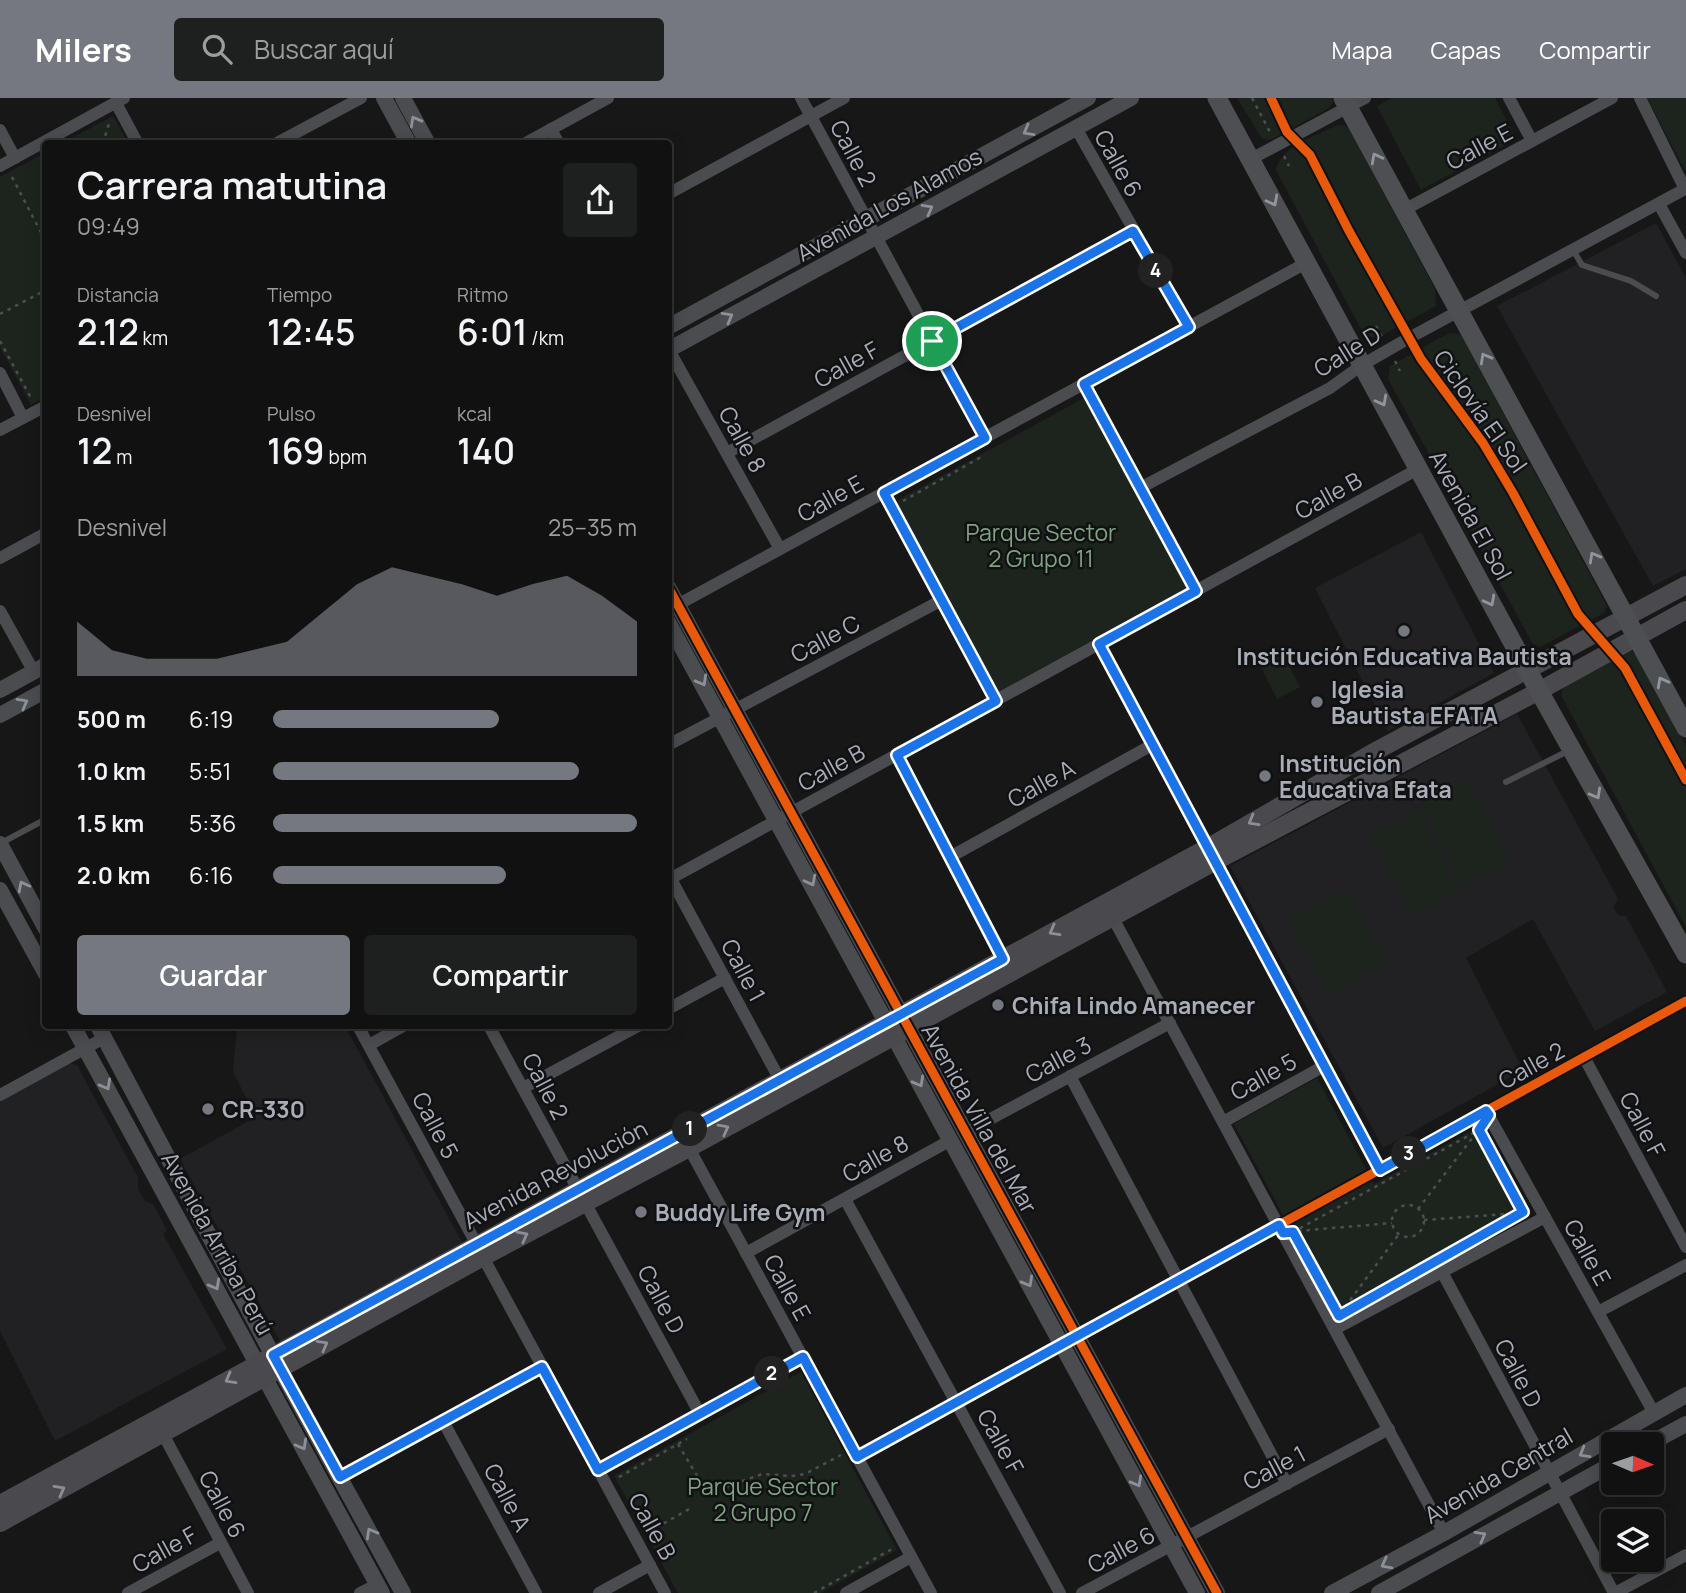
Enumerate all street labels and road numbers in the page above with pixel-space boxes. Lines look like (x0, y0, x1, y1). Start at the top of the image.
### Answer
street label: Calle 2 (823, 114, 885, 192)
street label: Calle E (1440, 115, 1518, 177)
street label: Calle 6 (1087, 124, 1151, 202)
street label: Avenida Los Alamos (790, 140, 988, 268)
street label: Calle D (1307, 318, 1387, 384)
street label: Calle F (808, 333, 885, 395)
street label: Ciclovía El Sol (1427, 343, 1535, 479)
street label: Calle 8 (712, 400, 774, 478)
street label: Avenida El Sol (1422, 444, 1520, 586)
street label: Calle B (1289, 464, 1367, 526)
street label: Calle E (791, 467, 869, 529)
street label: Calle C (785, 606, 865, 670)
street label: Calle B (792, 736, 870, 798)
street label: Calle A (1001, 751, 1081, 815)
street label: Calle 1 (714, 933, 774, 1007)
street label: Avenida Villa del Mar (915, 1017, 1045, 1219)
street label: Calle 3 (1019, 1028, 1097, 1090)
street label: Calle 2 (1492, 1034, 1570, 1096)
street label: Calle 5 (1224, 1045, 1302, 1107)
street label: Calle 2 (515, 1047, 577, 1125)
street label: Calle 5 (405, 1086, 467, 1164)
street label: Calle F (1613, 1086, 1674, 1163)
street label: Avenida Revolución (457, 1112, 653, 1236)
street label: Calle 8 (836, 1127, 914, 1189)
street label: Avenida Arriba Perú (154, 1146, 282, 1340)
street label: Calle E (1557, 1213, 1619, 1291)
street label: Calle E (757, 1248, 819, 1326)
street label: Calle D (631, 1259, 693, 1339)
street label: Calle D (1488, 1333, 1550, 1413)
street label: Calle F (970, 1403, 1032, 1480)
street label: Avenida Central (1418, 1420, 1578, 1530)
street label: Calle 1 (1237, 1437, 1311, 1497)
street label: Calle A (477, 1457, 539, 1537)
street label: Calle 6 (192, 1465, 254, 1543)
street label: Calle B (622, 1487, 684, 1565)
street label: Calle F (126, 1518, 203, 1580)
street label: Calle 6 (1082, 1518, 1160, 1580)

